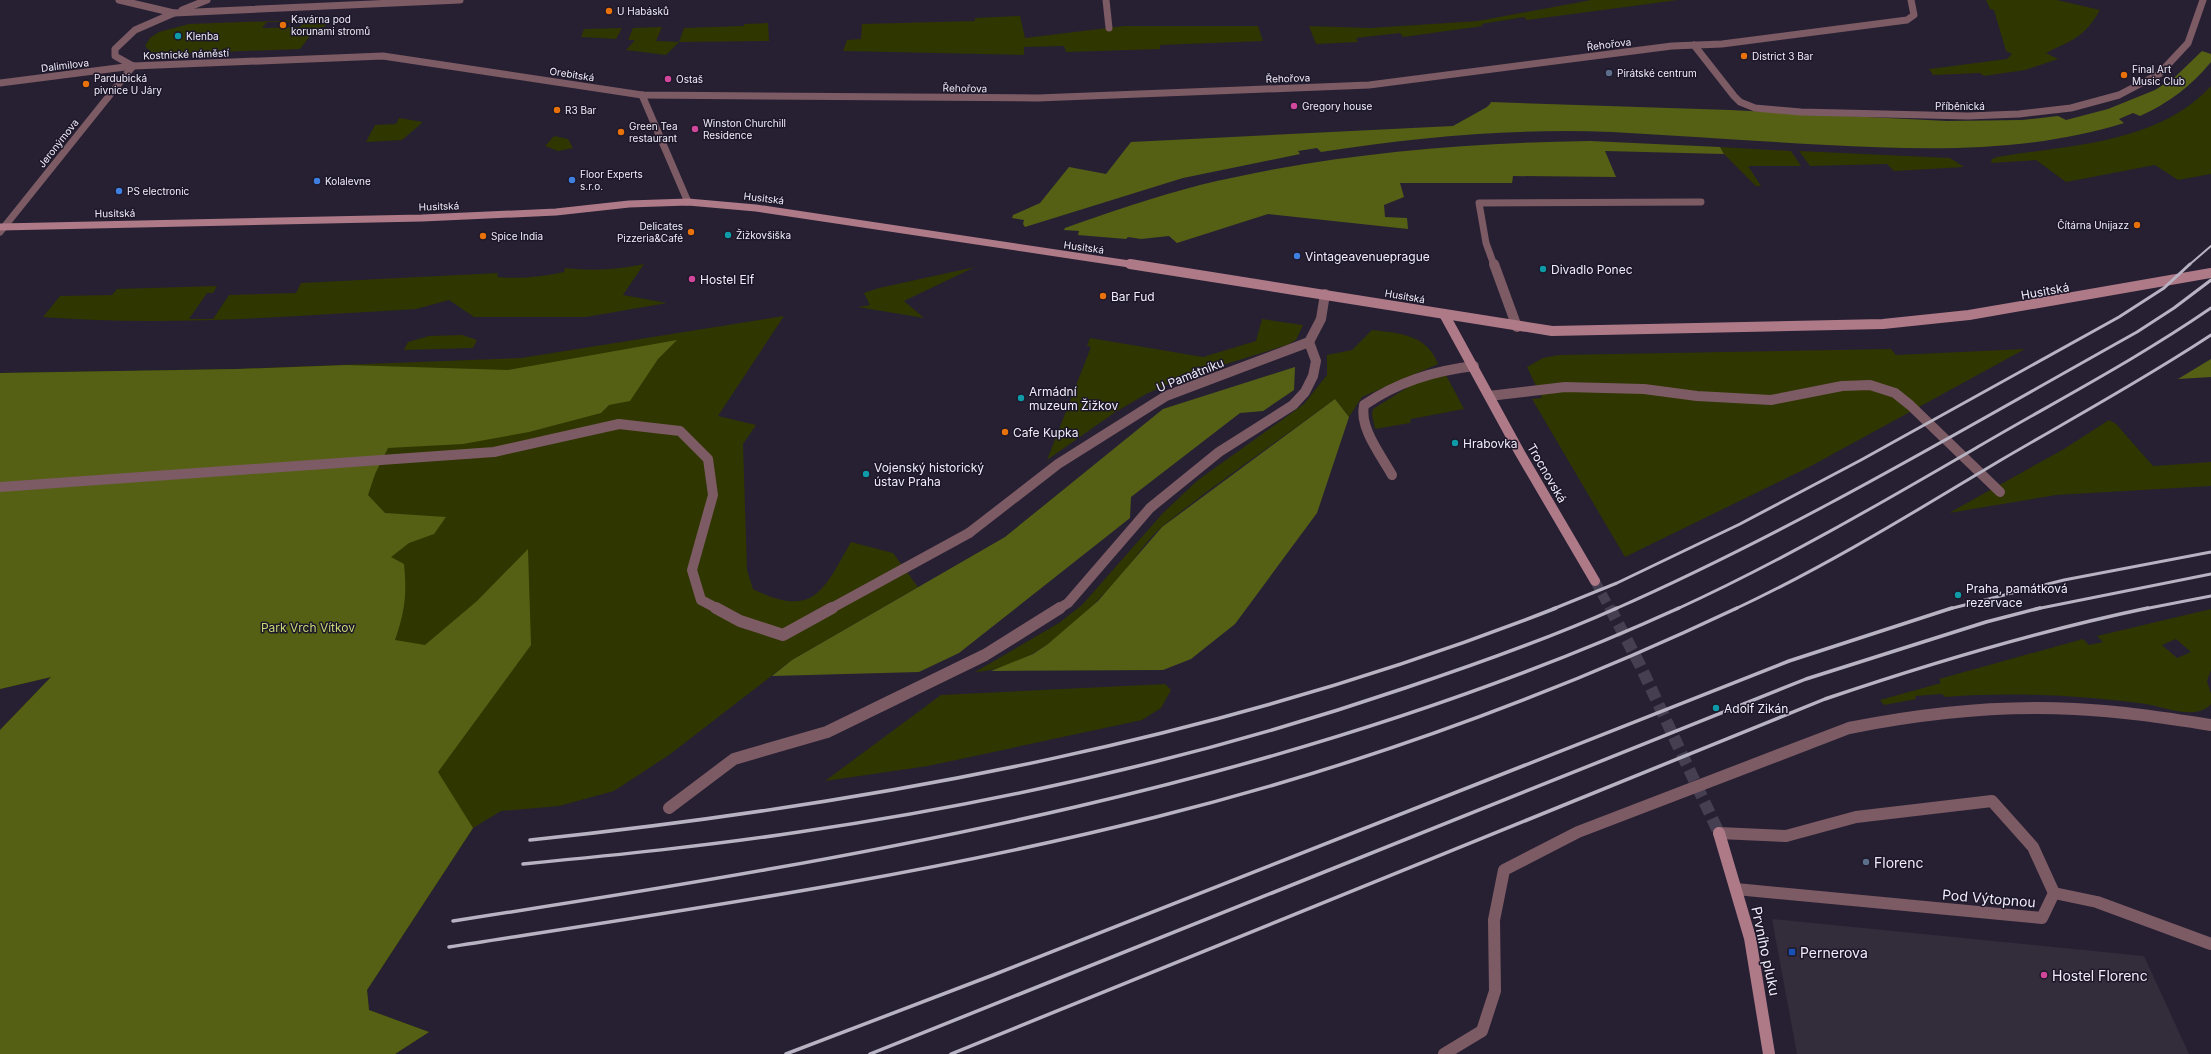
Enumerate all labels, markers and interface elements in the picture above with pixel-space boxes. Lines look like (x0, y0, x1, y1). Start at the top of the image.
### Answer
place label: U Habásků (617, 5, 669, 17)
marker: U Habásků (604, 6, 614, 16)
place label: Kavárna pod korunami stromů (291, 13, 370, 37)
marker: Kavárna pod korunami stromů (278, 20, 288, 30)
place label: Klenba (186, 30, 219, 42)
marker: Klenba (173, 31, 183, 41)
street label: Řehořova (1586, 34, 1632, 53)
street label: Kostnické náměstí (143, 46, 230, 61)
place label: District 3 Bar (1752, 50, 1813, 62)
marker: District 3 Bar (1739, 51, 1749, 61)
street label: Dalimilova (40, 56, 90, 74)
place label: Final Art Music Club (2132, 63, 2185, 87)
street label: Orebitská (549, 65, 595, 83)
place label: Pirátské centrum (1617, 67, 1697, 79)
marker: Pirátské centrum (1604, 68, 1614, 78)
street label: Řehořova (1265, 70, 1311, 85)
marker: Final Art Music Club (2119, 70, 2129, 80)
place label: Pardubická pivnice U Járy (94, 72, 162, 96)
place label: Ostaš (676, 73, 703, 85)
marker: Ostaš (663, 74, 673, 84)
marker: Pardubická pivnice U Járy (81, 79, 91, 89)
street label: Řehořova (943, 81, 987, 94)
place label: Gregory house (1302, 100, 1372, 112)
street label: Příběnická (1935, 100, 1985, 112)
marker: Gregory house (1289, 101, 1299, 111)
place label: R3 Bar (565, 104, 597, 116)
marker: R3 Bar (552, 105, 562, 115)
street label: Jeronýmova (35, 116, 81, 170)
place label: Winston Churchill Residence (703, 117, 786, 141)
place label: Green Tea restaurant (629, 120, 678, 144)
marker: Winston Churchill Residence (690, 124, 700, 134)
marker: Green Tea restaurant (616, 127, 626, 137)
place label: Floor Experts s.r.o. (580, 168, 643, 192)
place label: Kolalevne (325, 175, 371, 187)
marker: Floor Experts s.r.o. (567, 175, 577, 185)
marker: Kolalevne (312, 176, 322, 186)
place label: PS electronic (127, 185, 190, 197)
marker: PS electronic (114, 186, 124, 196)
street label: Husitská (743, 190, 785, 206)
street label: Husitská (418, 199, 460, 213)
street label: Husitská (95, 207, 135, 219)
place label: Čítárna Unijazz (2057, 219, 2129, 231)
place label: Delicates Pizzeria&Café (617, 220, 683, 244)
marker: Čítárna Unijazz (2132, 220, 2142, 230)
marker: Delicates Pizzeria&Café (686, 227, 696, 237)
place label: Žižkovšiška (736, 228, 791, 241)
place label: Spice India (491, 230, 543, 242)
marker: Žižkovšiška (723, 230, 733, 240)
marker: Spice India (478, 231, 488, 241)
street label: Husitská (1063, 238, 1105, 256)
place label: Vintageavenueprague (1305, 249, 1430, 264)
marker: Vintageavenueprague (1292, 251, 1302, 261)
place label: Divadlo Ponec (1551, 262, 1633, 277)
marker: Divadlo Ponec (1538, 264, 1548, 274)
place label: Hostel Elf (700, 272, 755, 287)
marker: Hostel Elf (687, 274, 697, 284)
street label: Husitská (2020, 279, 2070, 303)
street label: Husitská (1384, 287, 1426, 305)
place label: Bar Fud (1111, 289, 1155, 304)
marker: Bar Fud (1098, 291, 1108, 301)
street label: U Památníku (1154, 355, 1226, 395)
place label: Armádní muzeum Žižkov (1029, 384, 1118, 413)
marker: Armádní muzeum Žižkov (1016, 393, 1026, 403)
place label: Cafe Kupka (1013, 425, 1078, 440)
marker: Cafe Kupka (1000, 427, 1010, 437)
place label: Hrabovka (1463, 436, 1518, 451)
marker: Hrabovka (1450, 438, 1460, 448)
street label: Trocnovská (1524, 441, 1570, 505)
place label: Vojenský historický ústav Praha (874, 460, 984, 489)
marker: Vojenský historický ústav Praha (861, 469, 871, 479)
place label: Praha, památková rezervace (1966, 581, 2068, 610)
marker: Praha, památková rezervace (1953, 590, 1963, 600)
park label: Park Vrch Vítkov (261, 620, 355, 635)
place label: Adolf Zikán (1724, 701, 1788, 716)
marker: Adolf Zikán (1711, 703, 1721, 713)
place label: Florenc (1874, 854, 1924, 871)
marker: Florenc (1861, 857, 1871, 867)
street label: Pod Výtopnou (1942, 885, 2036, 911)
street label: Prvního pluku (1748, 905, 1784, 997)
place label: Pernerova (1800, 944, 1868, 961)
marker: Pernerova (1787, 947, 1797, 957)
place label: Hostel Florenc (2052, 967, 2148, 984)
marker: Hostel Florenc (2039, 970, 2049, 980)

